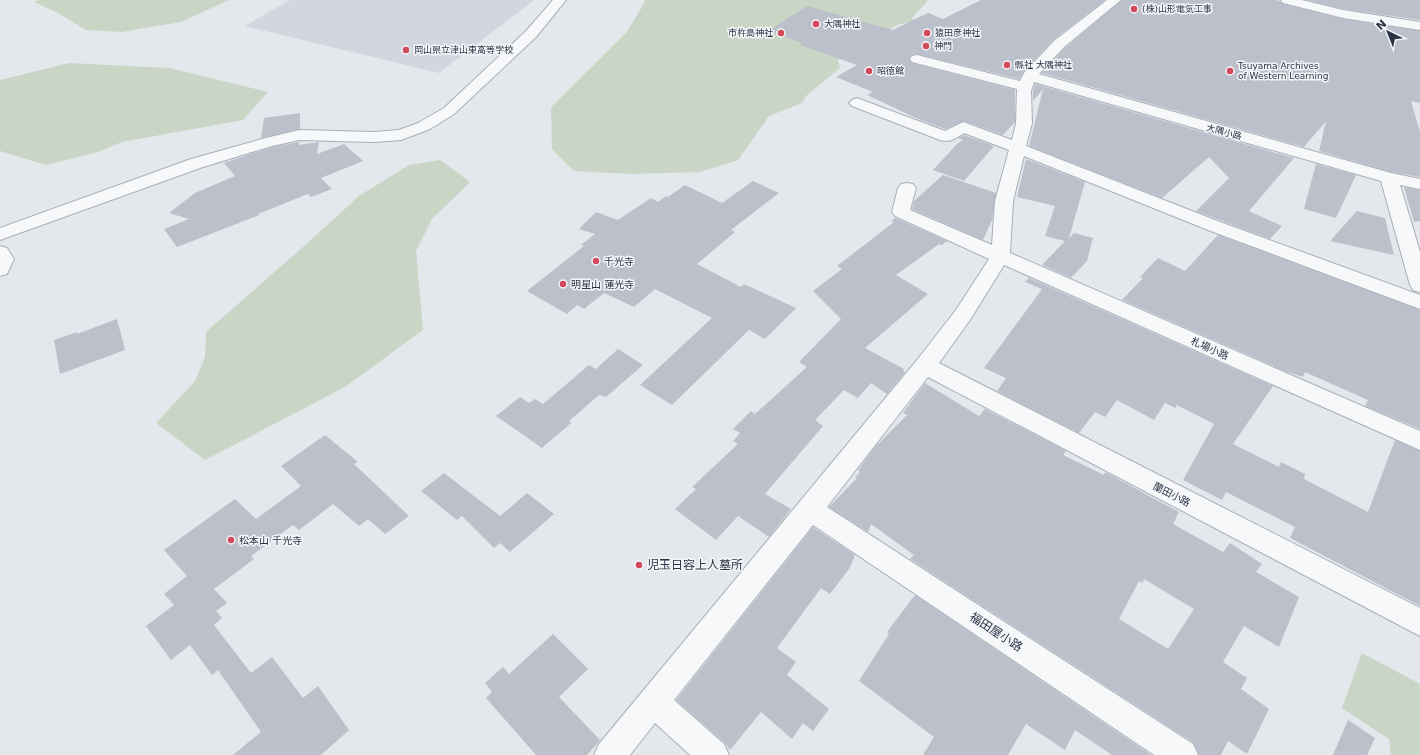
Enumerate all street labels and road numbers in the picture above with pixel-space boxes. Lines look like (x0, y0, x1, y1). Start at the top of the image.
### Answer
street label: 大隅小路 (1205, 123, 1243, 141)
street label: 札場小路 (1189, 335, 1230, 362)
street label: 蘭田小路 (1151, 480, 1192, 508)
street label: 福田屋小路 (967, 610, 1025, 654)

